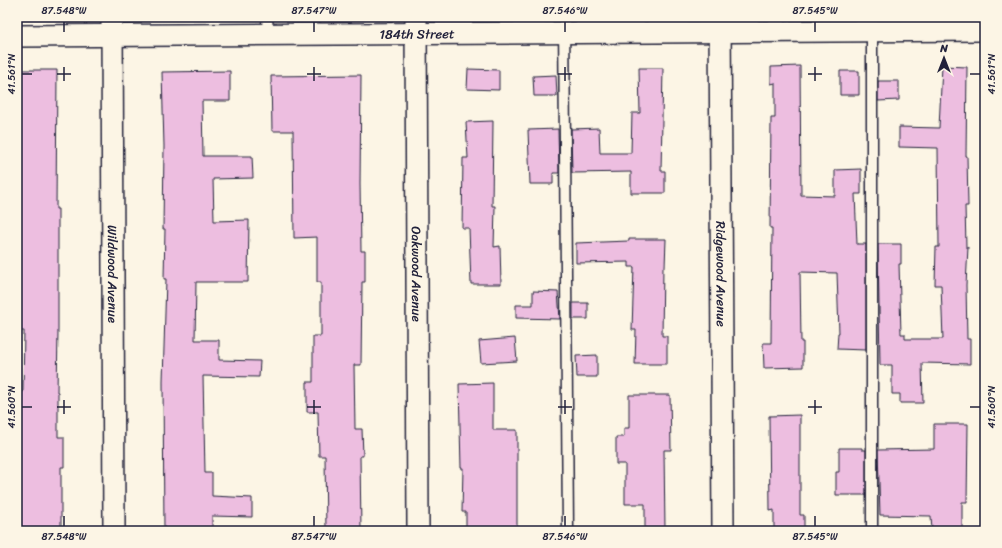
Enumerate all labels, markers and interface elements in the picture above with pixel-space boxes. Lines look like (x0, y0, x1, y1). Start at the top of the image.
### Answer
text: 87.548°W (41, 2, 87, 20)
text: 87.547°W (292, 2, 337, 20)
text: 87.546°W (543, 2, 588, 20)
text: 87.545°W (792, 2, 838, 20)
street label: 184th Street (379, 22, 455, 46)
north arrow (924, 38, 964, 78)
text: N (939, 39, 948, 58)
text: 41.561°N (3, 54, 21, 94)
text: 41.561°N (983, 54, 1001, 94)
street label: Ridgewood Avenue (709, 221, 733, 327)
street label: Wildwood Avenue (101, 225, 124, 323)
street label: Oakwood Avenue (405, 226, 428, 322)
text: 41.560°N (3, 385, 21, 428)
text: 41.560°N (983, 385, 1001, 428)
text: 87.548°W (41, 528, 87, 546)
text: 87.547°W (292, 528, 337, 546)
text: 87.546°W (543, 528, 588, 546)
text: 87.545°W (792, 528, 838, 546)

